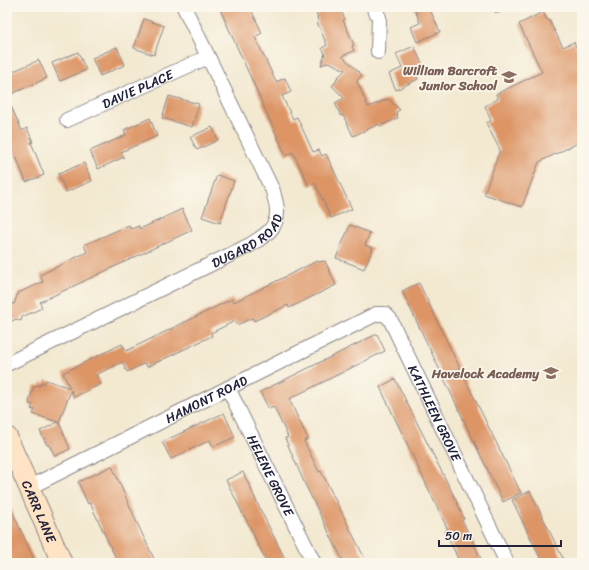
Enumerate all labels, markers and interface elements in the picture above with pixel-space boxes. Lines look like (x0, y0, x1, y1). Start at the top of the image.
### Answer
place label: William Barcroft Junior School (403, 59, 498, 97)
street label: DAVIE PLACE (98, 63, 178, 115)
school or university icon: William Barcroft Junior School (500, 68, 518, 86)
street label: DUGARD ROAD (208, 212, 289, 274)
street label: KATHLEEN GROVE (401, 361, 468, 466)
place label: Havelock Academy (431, 362, 540, 385)
school or university icon: Havelock Academy (542, 364, 560, 382)
street label: HAMONT ROAD (161, 369, 252, 430)
street label: HELENE GROVE (240, 430, 301, 521)
street label: CARR LANE (15, 476, 63, 547)
scale bar (439, 522, 561, 548)
text: 50 m (445, 525, 472, 547)

